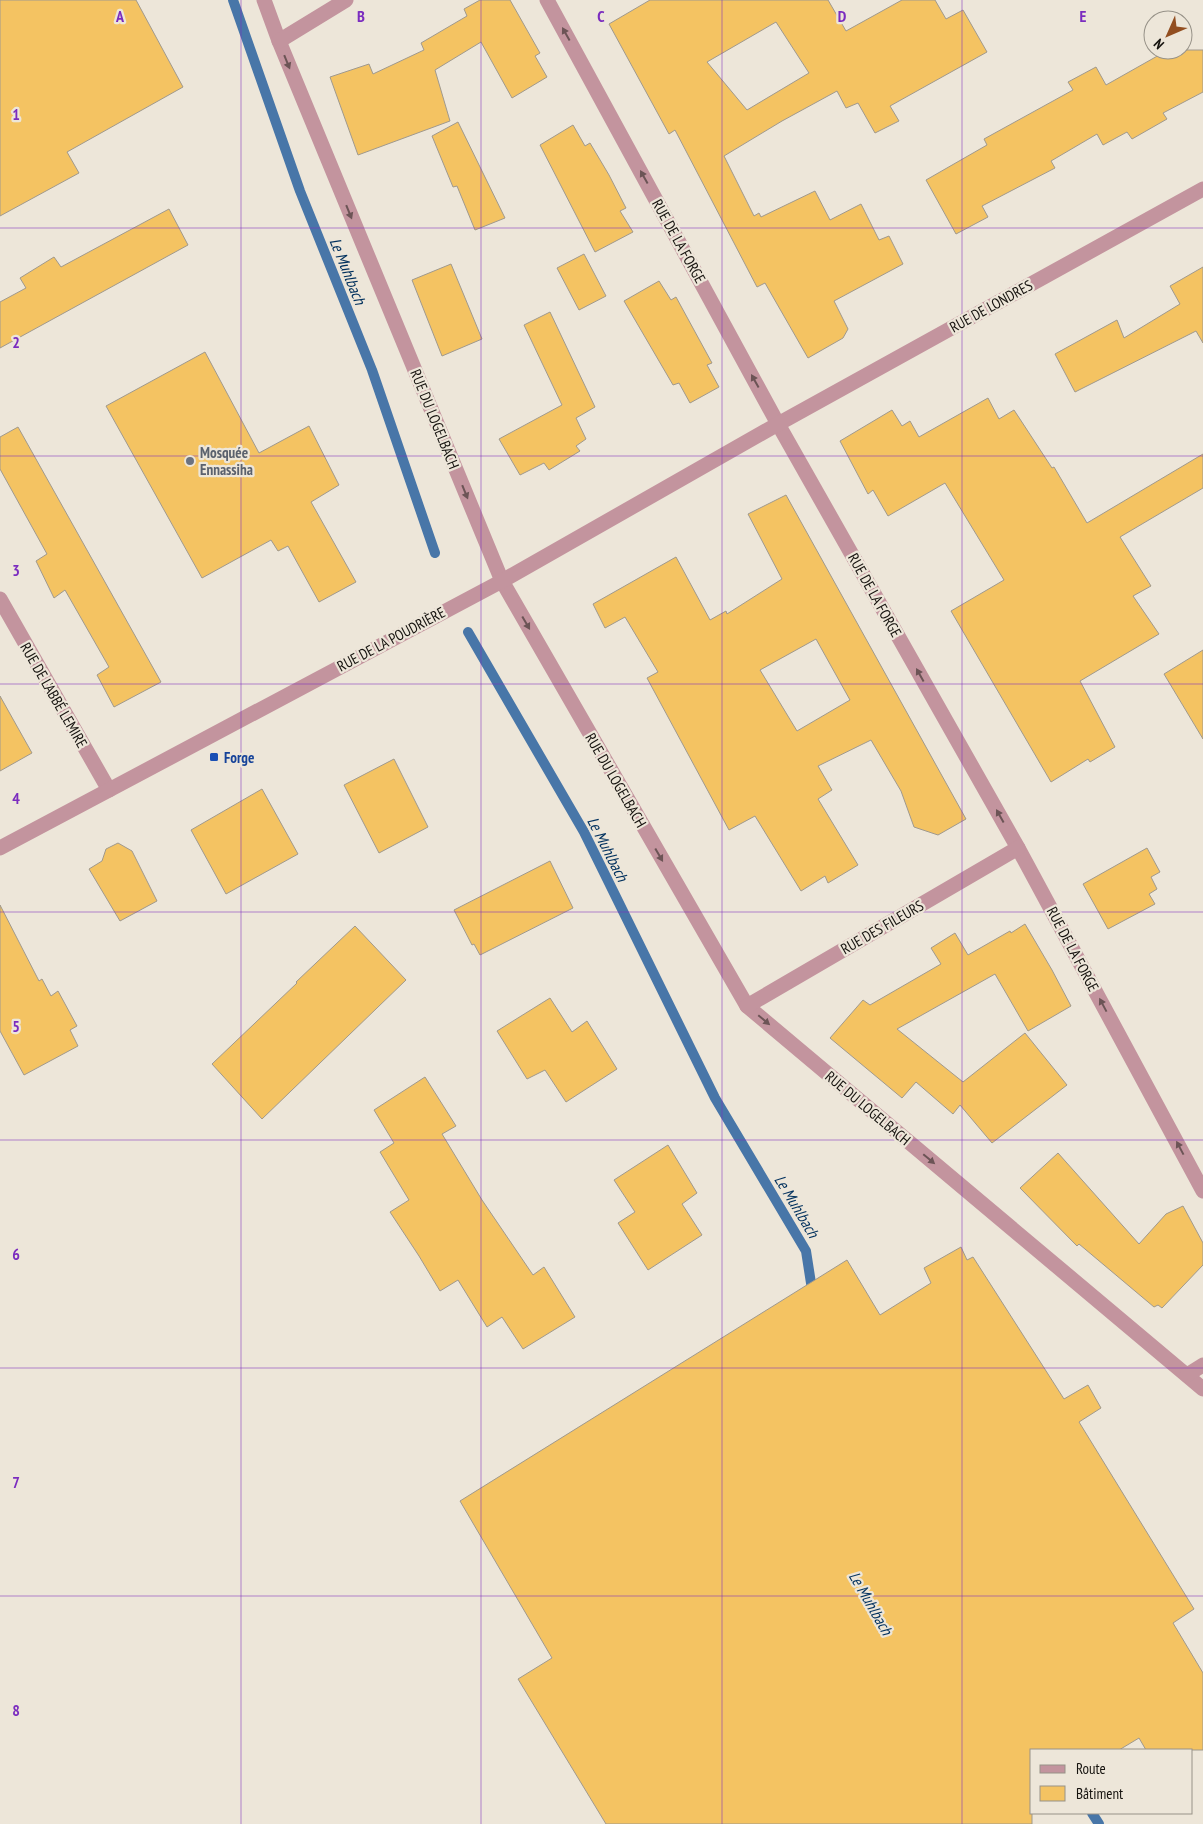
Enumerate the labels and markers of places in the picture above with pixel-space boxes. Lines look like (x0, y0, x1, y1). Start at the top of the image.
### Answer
place label: Mosquée Ennassiha (200, 443, 253, 479)
marker: Mosquée Ennassiha (184, 455, 196, 467)
place label: Forge (224, 748, 254, 767)
marker: Forge (208, 751, 220, 763)

